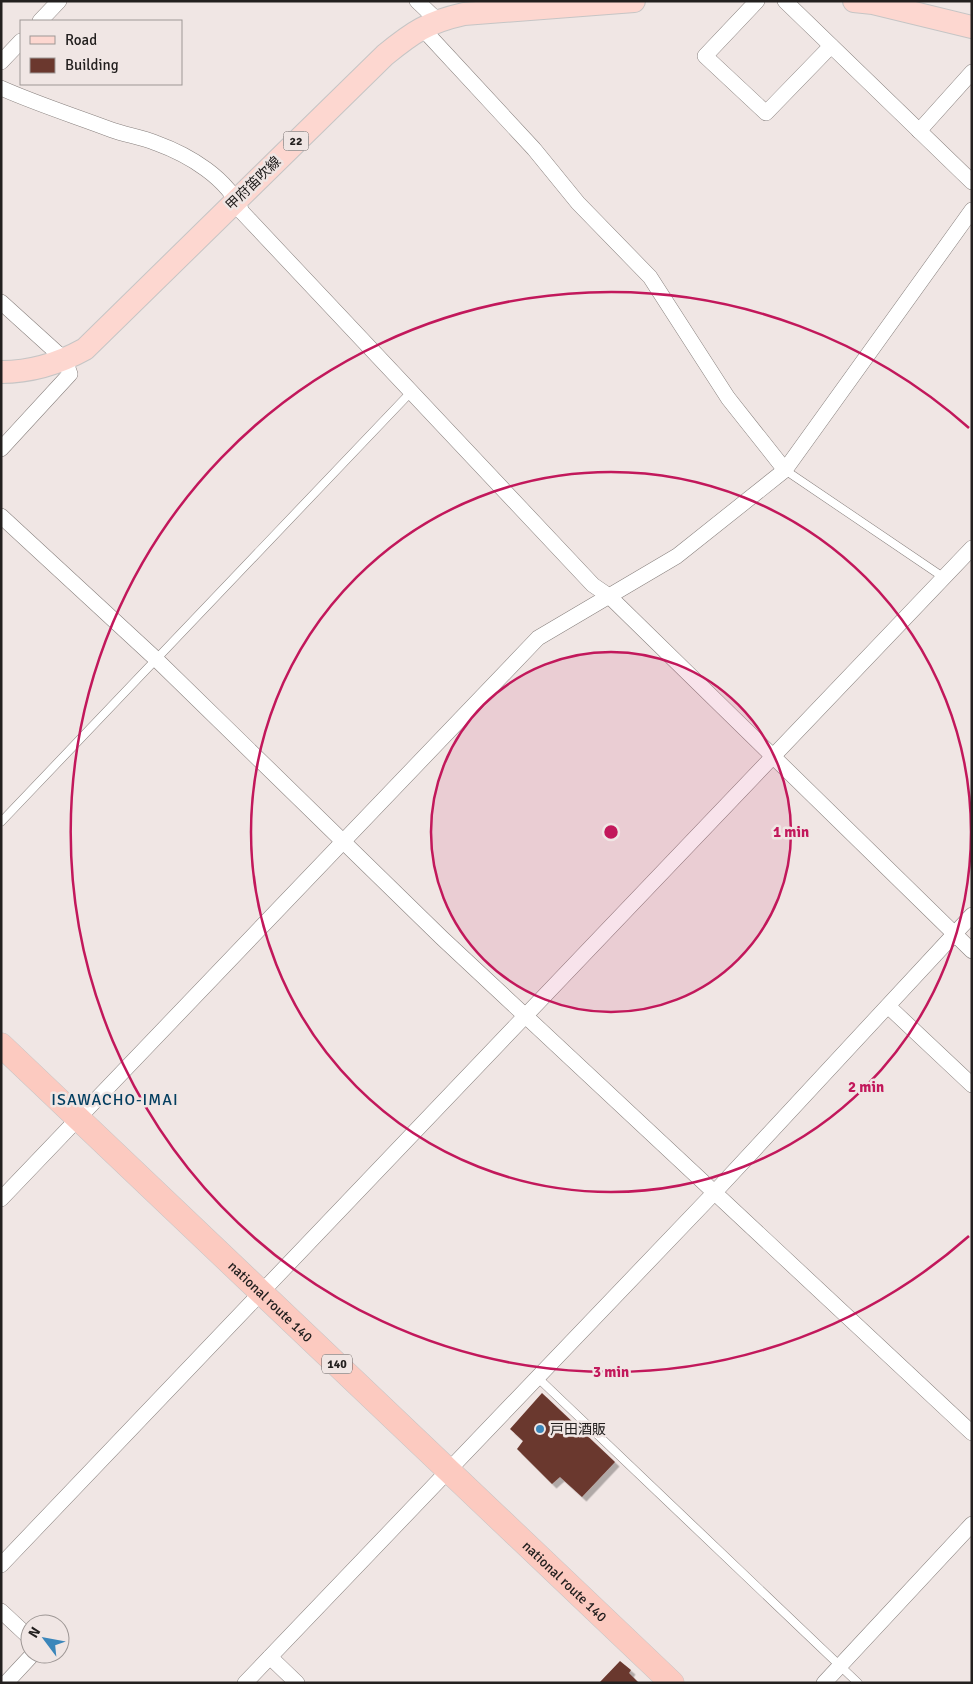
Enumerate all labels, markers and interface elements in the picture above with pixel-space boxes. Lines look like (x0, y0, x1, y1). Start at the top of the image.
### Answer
legend (20, 20, 182, 85)
text: Road (65, 31, 97, 49)
text: Building (65, 56, 119, 74)
road number: 22 (284, 132, 308, 150)
street label: 甲府笛吹線 (222, 153, 284, 214)
centre of rings (602, 823, 620, 841)
text: 1 min (773, 823, 809, 841)
text: 2 min (848, 1078, 884, 1096)
district label: ISAWACHO-IMAI (51, 1090, 179, 1110)
street label: national route 140 (225, 1258, 316, 1346)
road number: 140 (322, 1355, 352, 1374)
text: 3 min (593, 1363, 629, 1381)
place label: 戸田酒販 (550, 1421, 606, 1438)
marker: 戸田酒販 (534, 1423, 546, 1435)
street label: national route 140 (519, 1537, 610, 1626)
north arrow (20, 1614, 70, 1664)
text: N (25, 1624, 44, 1641)

